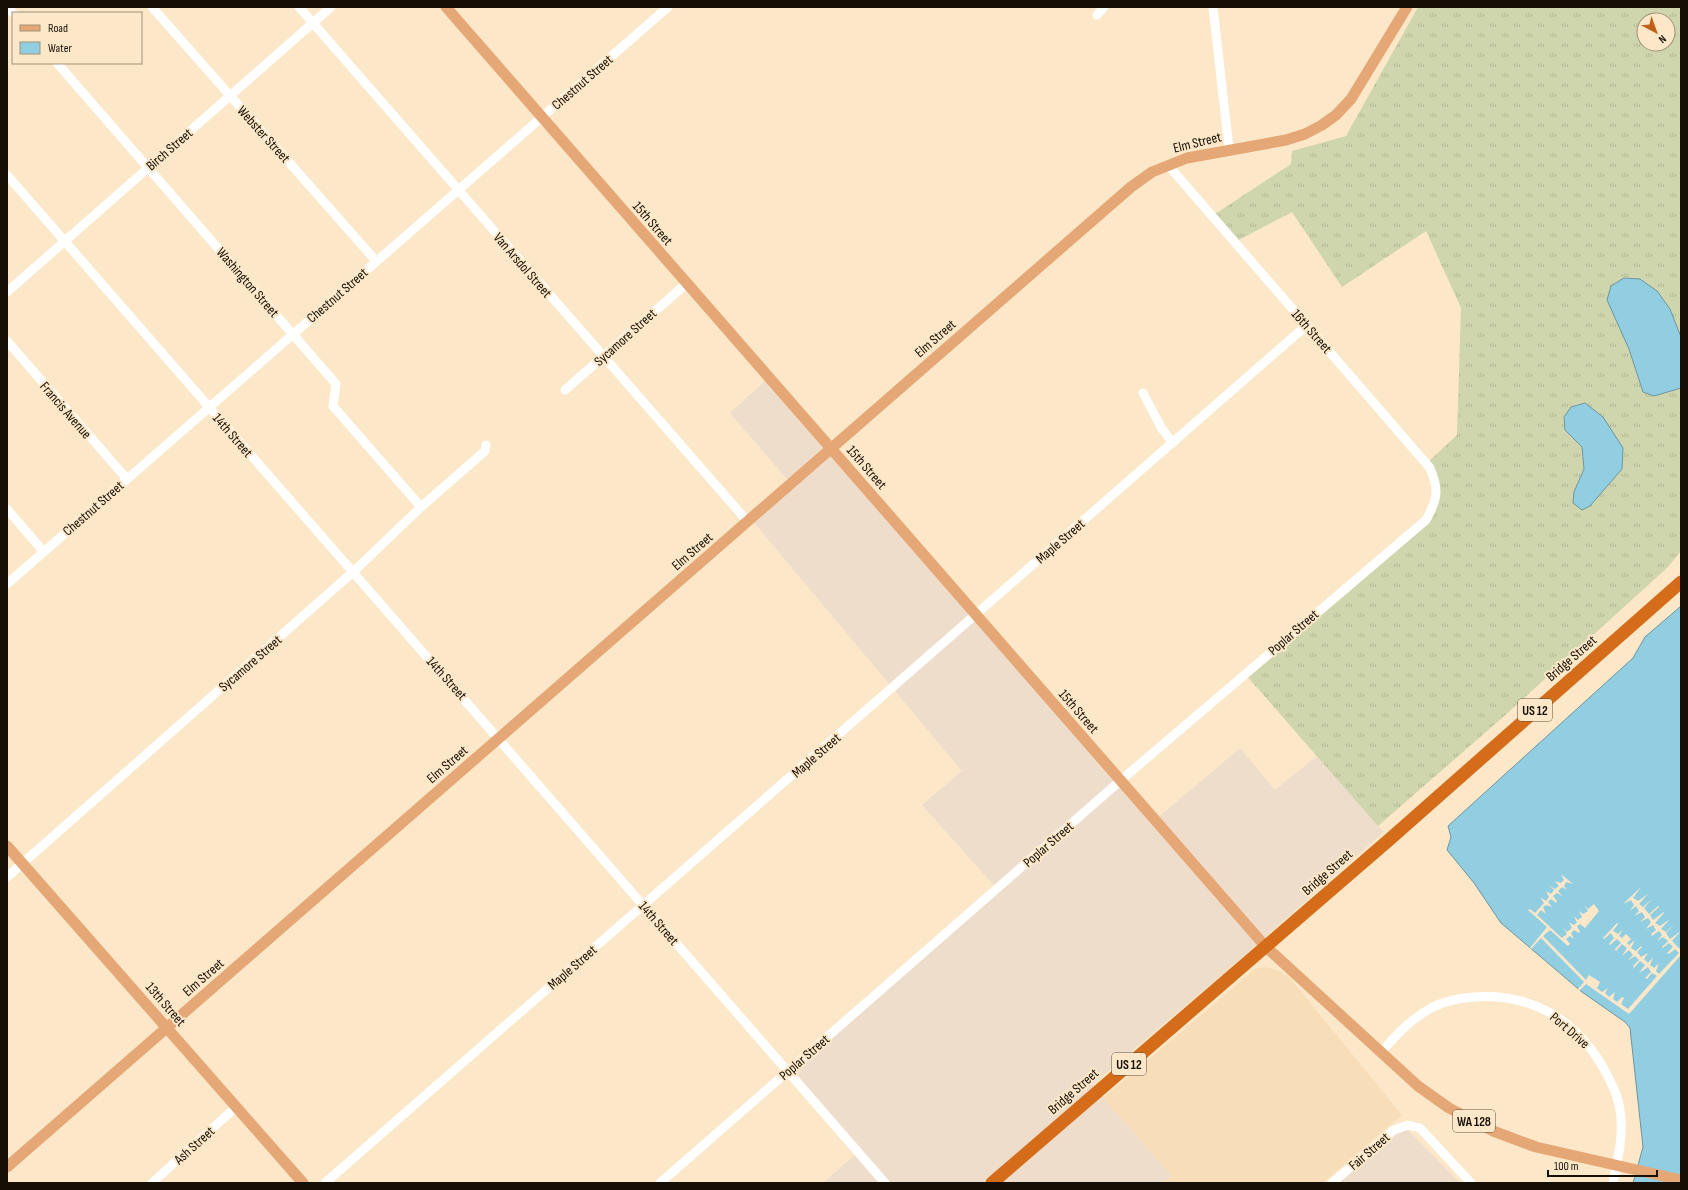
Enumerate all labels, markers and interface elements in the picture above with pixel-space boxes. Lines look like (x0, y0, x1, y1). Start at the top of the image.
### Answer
legend (12, 12, 142, 64)
north arrow (1636, 12, 1676, 52)
text: Road (48, 21, 68, 36)
text: N (1656, 32, 1669, 46)
text: Water (48, 41, 72, 56)
street label: Chestnut Street (548, 51, 616, 114)
street label: Webster Street (234, 102, 294, 166)
street label: Birch Street (143, 125, 196, 174)
street label: Elm Street (1171, 128, 1223, 157)
street label: 15th Street (629, 198, 676, 249)
street label: Van Arsdol Street (490, 229, 555, 301)
street label: Washington Street (213, 244, 283, 321)
street label: Chestnut Street (303, 264, 371, 327)
street label: Sycamore Street (591, 305, 660, 370)
street label: 16th Street (1288, 306, 1335, 357)
street label: Elm Street (911, 316, 959, 361)
street label: Francis Avenue (36, 378, 95, 442)
street label: 14th Street (209, 410, 256, 461)
street label: 15th Street (843, 442, 890, 493)
street label: Chestnut Street (59, 477, 127, 540)
street label: Maple Street (1032, 515, 1088, 567)
street label: Elm Street (668, 529, 716, 574)
street label: Poplar Street (1265, 606, 1322, 659)
street label: Sycamore Street (215, 631, 285, 695)
street label: Bridge Street (1542, 632, 1600, 685)
street label: 14th Street (423, 653, 471, 704)
street label: 15th Street (1055, 686, 1102, 737)
road number: US 12 (1518, 699, 1552, 721)
street label: Maple Street (788, 729, 844, 781)
street label: Elm Street (423, 742, 471, 787)
street label: Poplar Street (1020, 818, 1077, 871)
street label: Bridge Street (1298, 846, 1356, 899)
street label: 14th Street (635, 898, 682, 949)
street label: Maple Street (544, 941, 600, 993)
street label: Elm Street (179, 955, 227, 1000)
street label: 13th Street (142, 979, 189, 1030)
street label: Port Drive (1546, 1009, 1593, 1052)
street label: Poplar Street (776, 1031, 833, 1084)
road number: US 12 (1112, 1053, 1146, 1075)
street label: Bridge Street (1044, 1065, 1102, 1118)
road number: WA 128 (1453, 1110, 1495, 1132)
street label: Ash Street (170, 1123, 218, 1169)
street label: Fair Street (1345, 1129, 1393, 1174)
scale bar (1548, 1152, 1657, 1178)
text: 100 m (1554, 1159, 1579, 1174)

